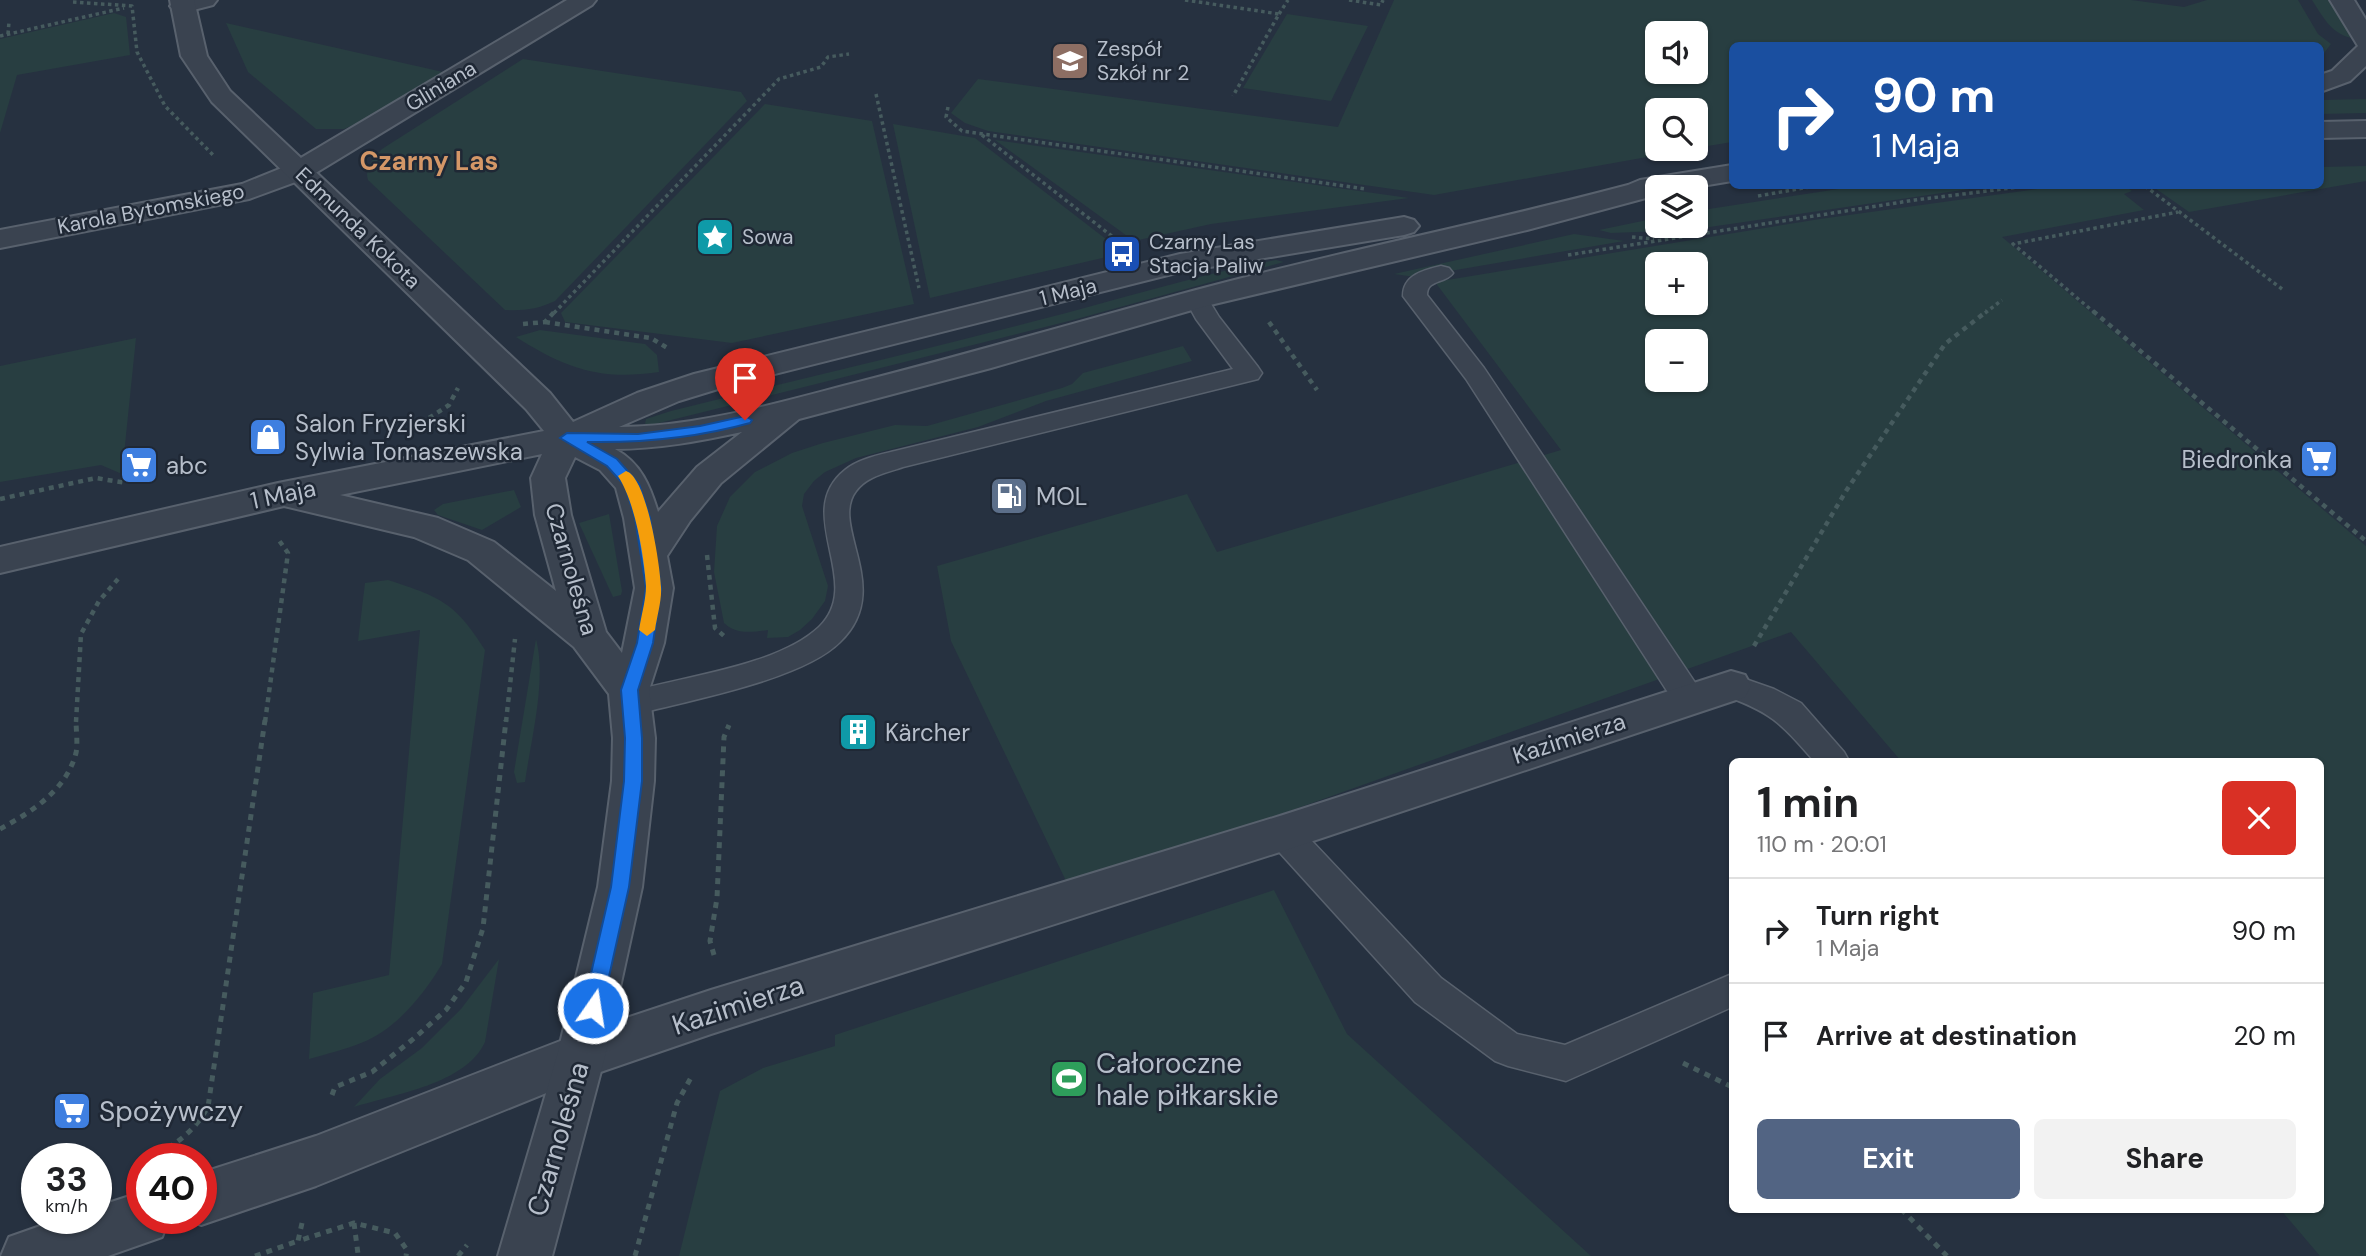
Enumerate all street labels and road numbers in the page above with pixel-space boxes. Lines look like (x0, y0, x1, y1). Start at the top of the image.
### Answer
street label: Gliniana (401, 54, 481, 118)
street label: Edmunda Kokota (289, 161, 427, 295)
street label: Karola Bytomskiego (55, 177, 247, 241)
street label: 1 Maja (1037, 271, 1099, 313)
street label: 1 Maja (247, 472, 319, 516)
street label: Czarnoleśna (538, 499, 606, 639)
street label: Kazimierza (1509, 705, 1629, 771)
street label: Kazimierza (667, 966, 809, 1044)
street label: Czarnoleśna (518, 1058, 598, 1220)

